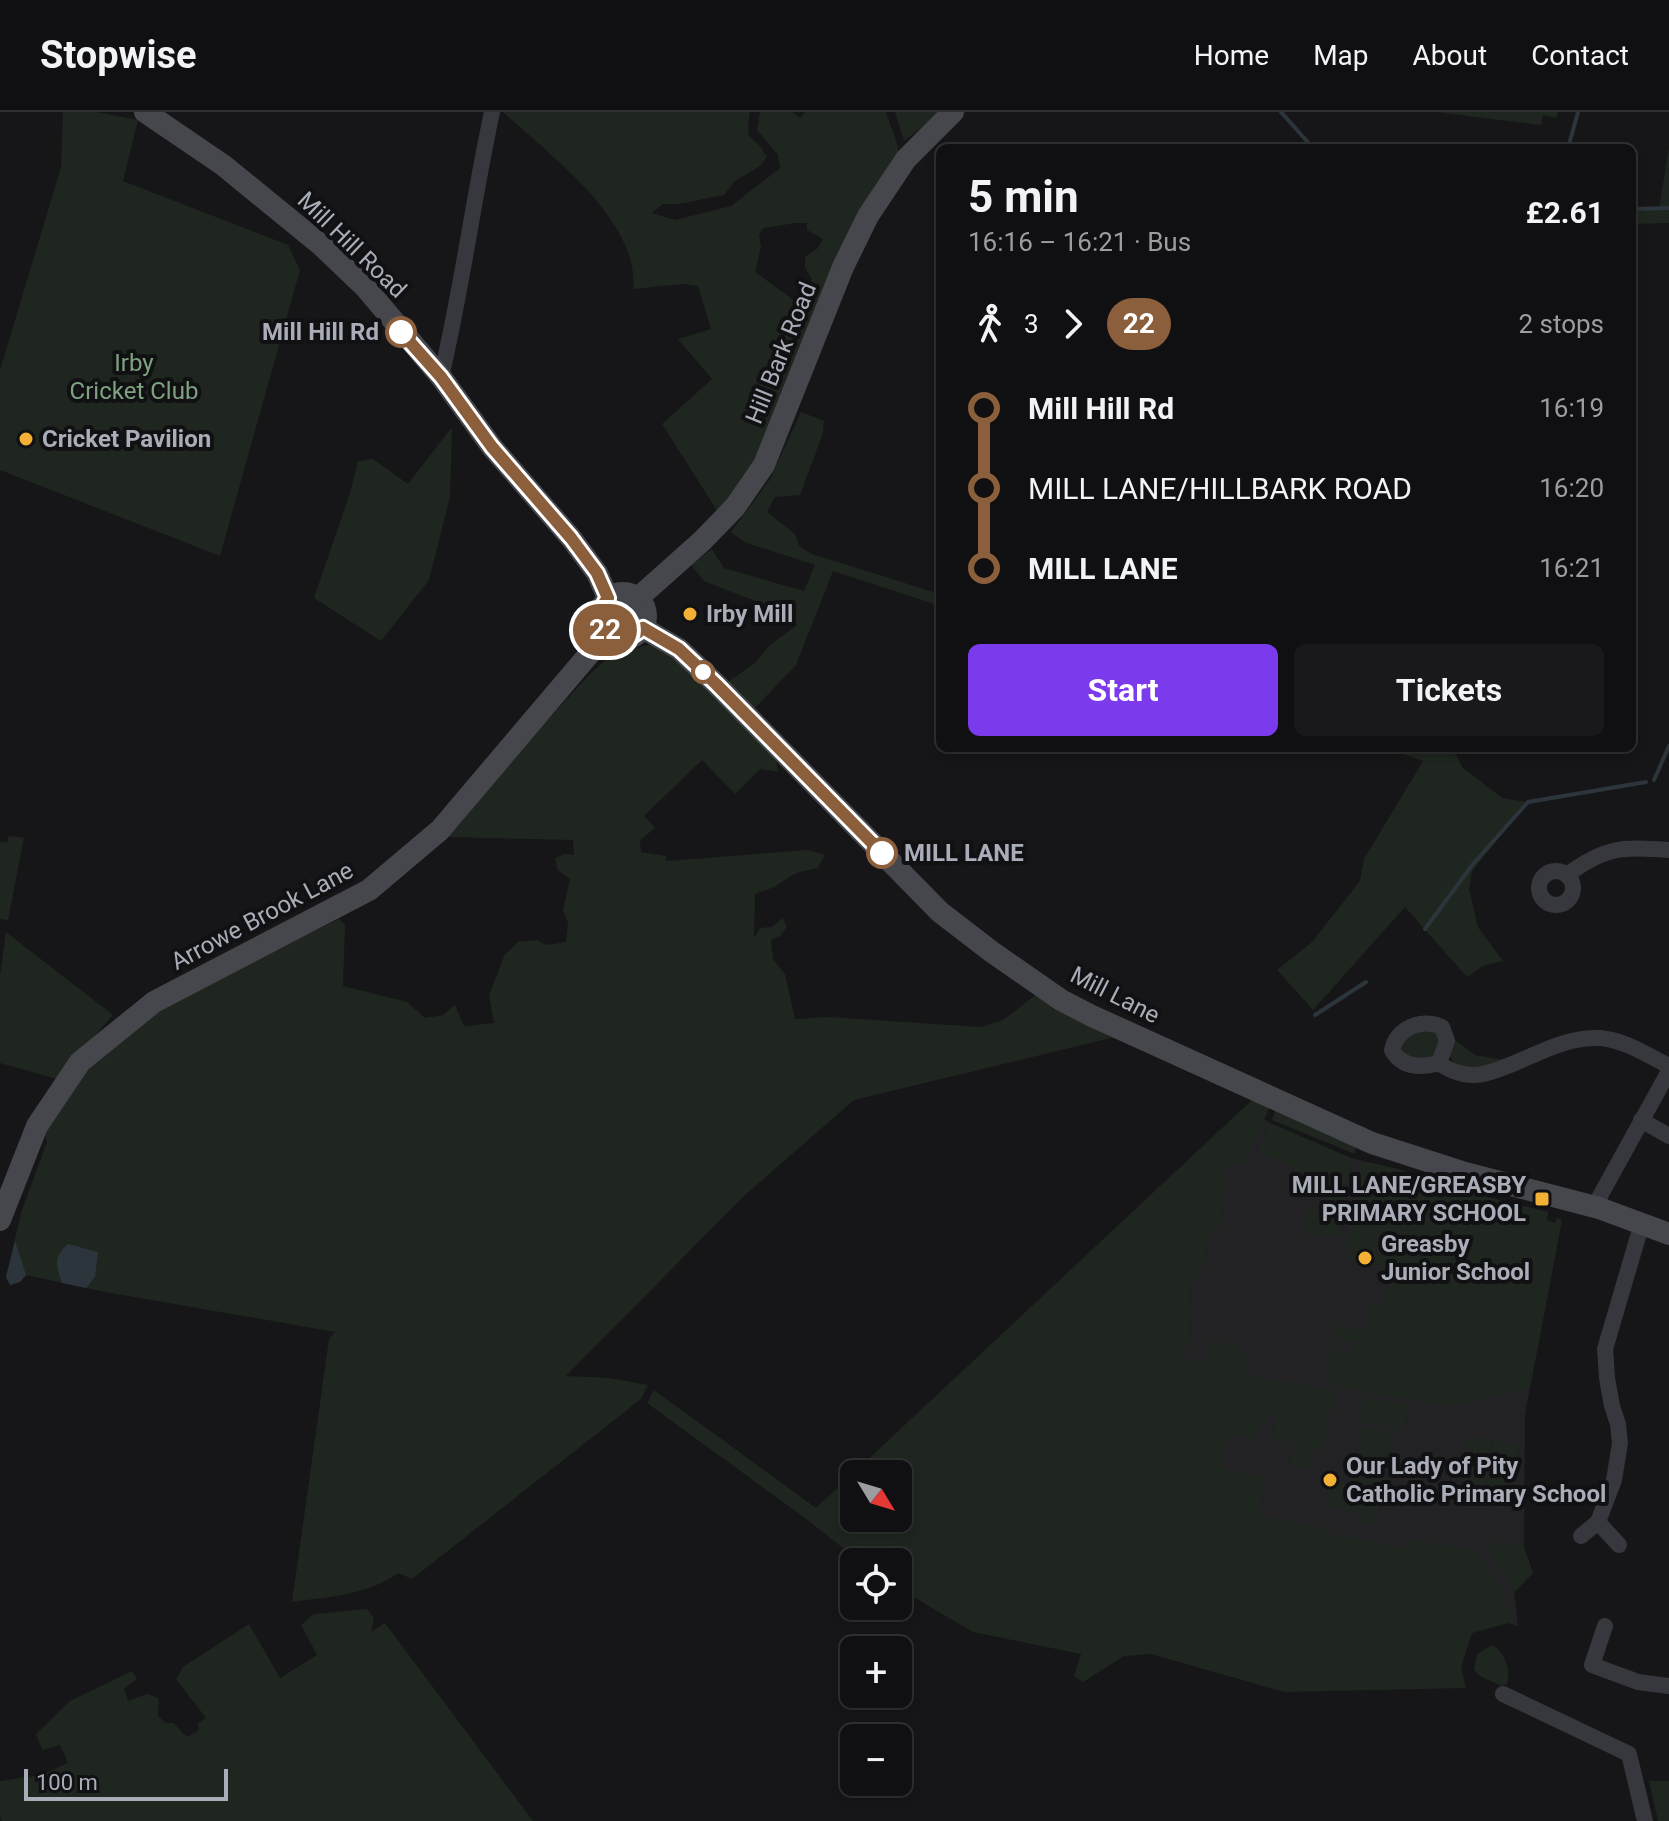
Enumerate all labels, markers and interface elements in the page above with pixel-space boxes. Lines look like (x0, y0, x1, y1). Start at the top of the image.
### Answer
text: Stopwise (40, 33, 197, 77)
text: Home (1194, 39, 1269, 72)
text: Map (1313, 39, 1369, 72)
text: About (1413, 39, 1487, 72)
text: Contact (1531, 39, 1629, 72)
text: 5 min (968, 171, 1079, 223)
street label: Mill Hill Road (292, 186, 412, 304)
text: £2.61 (1526, 195, 1604, 230)
text: 16:16 – 16:21 · Bus (968, 227, 1191, 257)
street label: Hill Bark Road (740, 278, 822, 428)
icon: walk (968, 302, 1012, 346)
icon: forward (1051, 302, 1095, 346)
text: 22 (1123, 307, 1155, 340)
text: 3 (1024, 309, 1039, 339)
text: 2 stops (1518, 309, 1604, 339)
marker: Mill Hill Rd (386, 317, 416, 347)
place label: Mill Hill Rd (262, 318, 379, 346)
park label: Irby Cricket Club (70, 349, 198, 405)
text: Mill Hill Rd (1028, 391, 1174, 426)
text: 16:19 (1539, 393, 1604, 423)
place label: Cricket Pavilion (42, 425, 211, 453)
marker: Cricket Pavilion (17, 430, 35, 448)
text: MILL LANE/HILLBARK ROAD (1028, 471, 1412, 506)
text: 16:20 (1539, 473, 1604, 503)
text: MILL LANE (1028, 551, 1178, 586)
text: 16:21 (1539, 553, 1604, 583)
place label: Irby Mill (706, 600, 793, 628)
line badge: 22 (569, 604, 641, 656)
marker: Irby Mill (681, 605, 699, 623)
text: 22 (589, 613, 621, 646)
button: Start (968, 644, 1278, 736)
button: Tickets (1294, 644, 1604, 736)
unlabelled marker (692, 661, 714, 683)
marker: MILL LANE (867, 838, 897, 868)
place label: MILL LANE (904, 839, 1024, 867)
street label: Arrowe Brook Lane (166, 856, 358, 976)
street label: Mill Lane (1066, 961, 1164, 1029)
place label: MILL LANE/GREASBY PRIMARY SCHOOL (1292, 1171, 1526, 1227)
marker: MILL LANE/GREASBY PRIMARY SCHOOL (1533, 1190, 1551, 1208)
place label: Greasby Junior School (1381, 1230, 1530, 1286)
marker: Greasby Junior School (1356, 1249, 1374, 1267)
place label: Our Lady of Pity Catholic Primary School (1346, 1452, 1606, 1508)
north arrow (840, 1460, 912, 1532)
map controls (840, 1460, 912, 1796)
marker: Our Lady of Pity Catholic Primary School (1321, 1471, 1339, 1489)
button: locate (840, 1548, 912, 1620)
button: + (840, 1636, 912, 1708)
button: − (840, 1724, 912, 1796)
scale bar (24, 1765, 228, 1801)
text: 100 m (36, 1770, 98, 1795)

